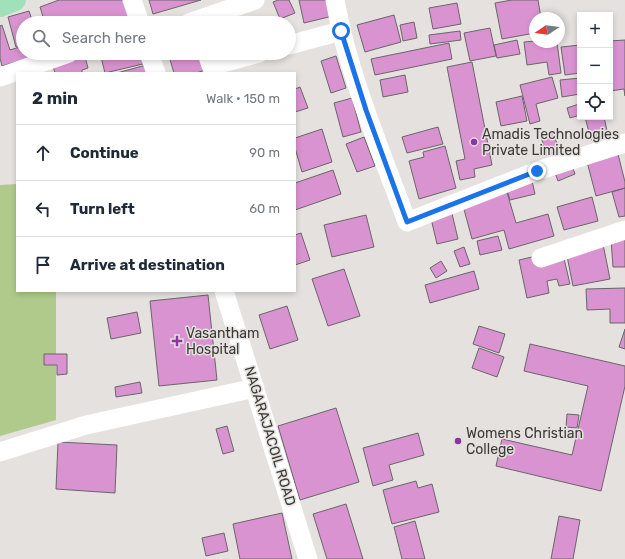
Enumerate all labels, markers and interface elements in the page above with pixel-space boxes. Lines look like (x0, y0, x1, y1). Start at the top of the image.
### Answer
north arrow (529, 12, 565, 48)
map controls (577, 12, 613, 120)
button: + (577, 12, 613, 48)
search box (16, 16, 296, 60)
route start (332, 22, 350, 40)
icon: search (30, 27, 52, 49)
text: Search here (62, 29, 146, 47)
button: − (577, 48, 613, 84)
button: locate (577, 84, 613, 120)
text: 2 min (32, 88, 78, 108)
text: Walk · 150 m (206, 91, 280, 106)
place label: Amadis Technologies Private Limited (482, 126, 619, 159)
marker: Amadis Technologies Private Limited (469, 137, 479, 147)
icon: ahead (32, 142, 54, 164)
text: Continue (70, 144, 139, 162)
text: 90 m (249, 145, 280, 160)
route end (528, 162, 546, 180)
icon: left (32, 198, 54, 220)
text: Turn left (70, 200, 135, 218)
text: 60 m (249, 201, 280, 216)
icon: arrive (32, 254, 54, 276)
text: Arrive at destination (70, 256, 225, 274)
place label: Vasantham Hospital (186, 325, 260, 358)
marker: Vasantham Hospital (171, 335, 183, 347)
street label: NAGARAJACOIL ROAD (241, 364, 299, 508)
place label: Womens Christian College (466, 425, 583, 458)
marker: Womens Christian College (453, 436, 463, 446)

